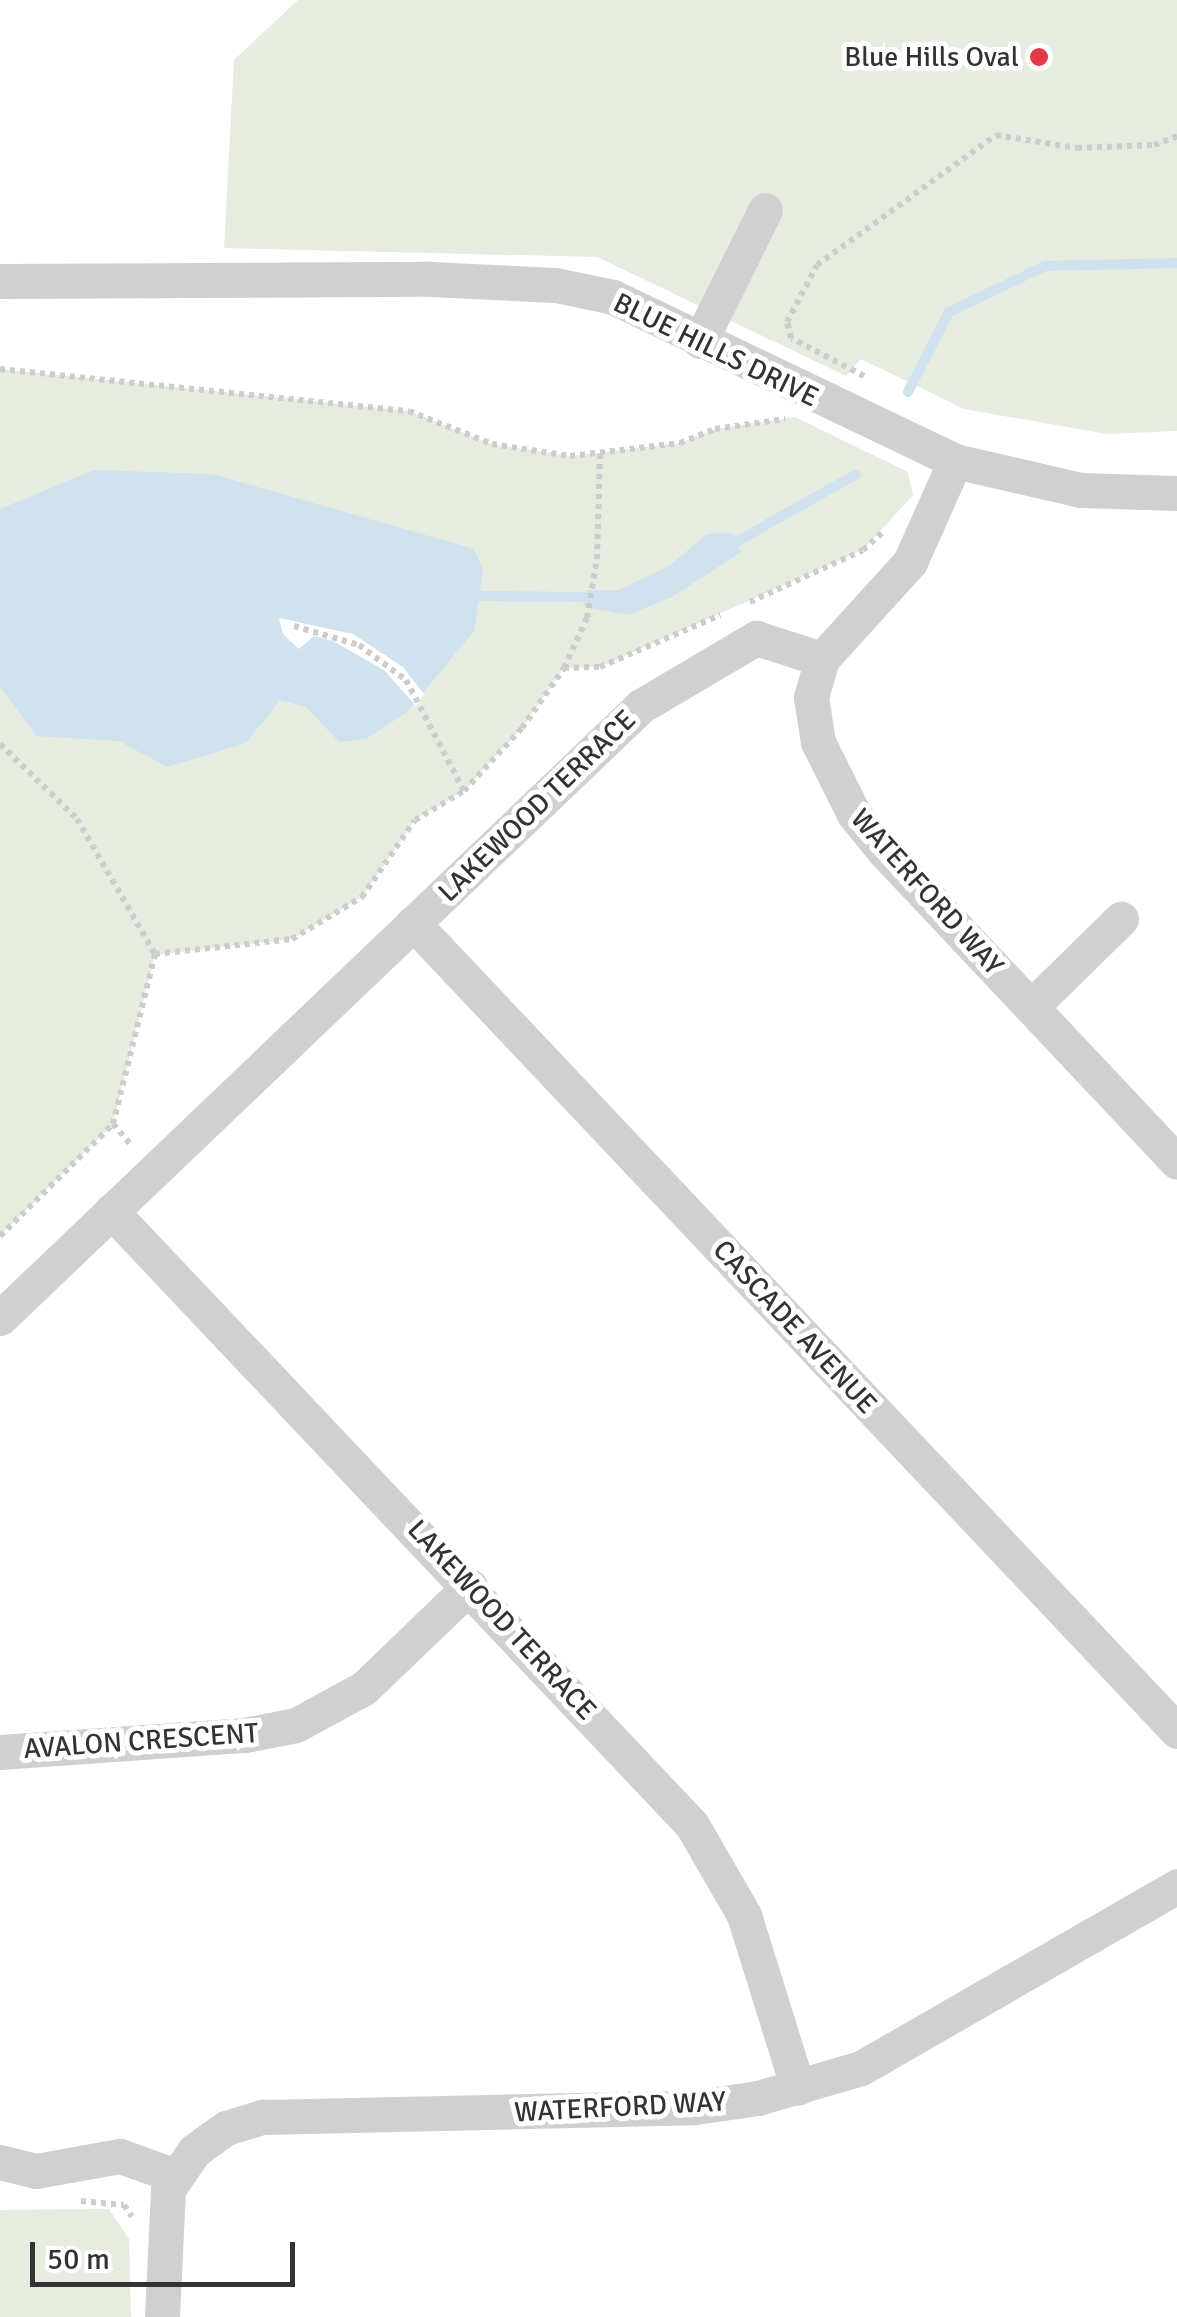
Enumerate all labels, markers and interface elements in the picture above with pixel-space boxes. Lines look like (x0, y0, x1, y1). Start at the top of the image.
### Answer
place label: Blue Hills Oval (844, 40, 1019, 74)
marker: Blue Hills Oval (1028, 46, 1050, 68)
street label: BLUE HILLS DRIVE (608, 286, 824, 414)
street label: LAKEWOOD TERRACE (431, 703, 643, 909)
street label: WATERFORD WAY (844, 802, 1010, 982)
street label: CASCADE AVENUE (706, 1233, 884, 1421)
street label: LAKEWOOD TERRACE (401, 1513, 603, 1727)
street label: AVALON CRESCENT (22, 1716, 260, 1766)
street label: WATERFORD WAY (513, 2085, 727, 2129)
scale bar (35, 2222, 300, 2284)
text: 50 m (47, 2241, 110, 2278)

